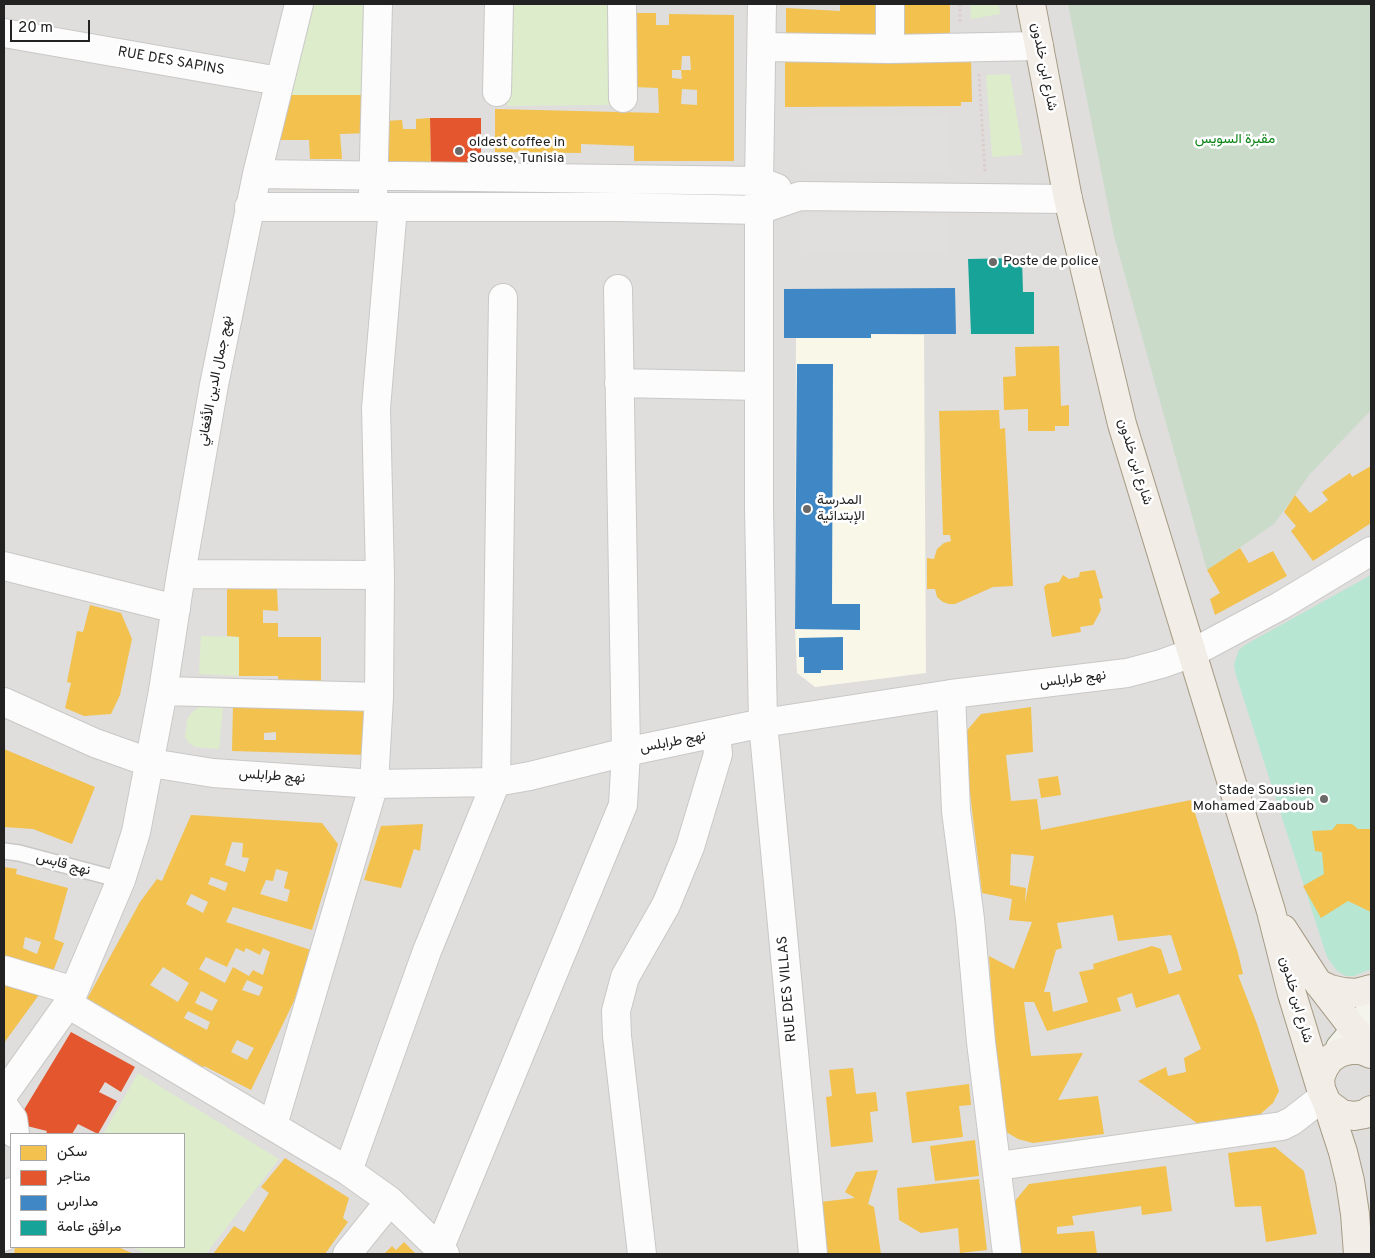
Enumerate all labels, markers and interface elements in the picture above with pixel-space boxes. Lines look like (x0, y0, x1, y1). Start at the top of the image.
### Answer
scale bar (12, 10, 92, 42)
text: 20 m (18, 19, 53, 38)
street label: شارع ابن خلدون (1026, 22, 1060, 112)
street label: RUE DES SAPINS (116, 44, 226, 80)
park label: مقبرة السويس (1195, 132, 1275, 148)
place label: oldest coffee in Sousse, Tunisia (469, 135, 565, 168)
marker: oldest coffee in Sousse, Tunisia (453, 145, 465, 157)
place label: Poste de police (1003, 254, 1098, 270)
marker: Poste de police (987, 256, 999, 268)
street label: نهج جمال الدين الأفغاني (195, 314, 237, 448)
street label: شارع ابن خلدون (1113, 417, 1155, 507)
place label: المدرسة الإبتدائية (817, 493, 865, 526)
marker: المدرسة الإبتدائية (801, 503, 813, 515)
street label: نهج طرابلس (1039, 668, 1107, 692)
street label: نهج طرابلس (639, 728, 707, 758)
street label: نهج طرابلس (238, 766, 306, 788)
place label: Stade Soussien Mohamed Zaaboub (1193, 783, 1314, 816)
marker: Stade Soussien Mohamed Zaaboub (1318, 793, 1330, 805)
street label: نهج قابس (34, 850, 92, 880)
street label: RUE DES VILLAS (775, 935, 801, 1043)
street label: شارع ابن خلدون (1275, 955, 1315, 1045)
legend (10, 1133, 185, 1248)
text: سكن (57, 1143, 87, 1162)
text: متاجر (57, 1168, 91, 1187)
text: مدارس (57, 1193, 98, 1212)
text: مرافق عامة (57, 1218, 121, 1237)

